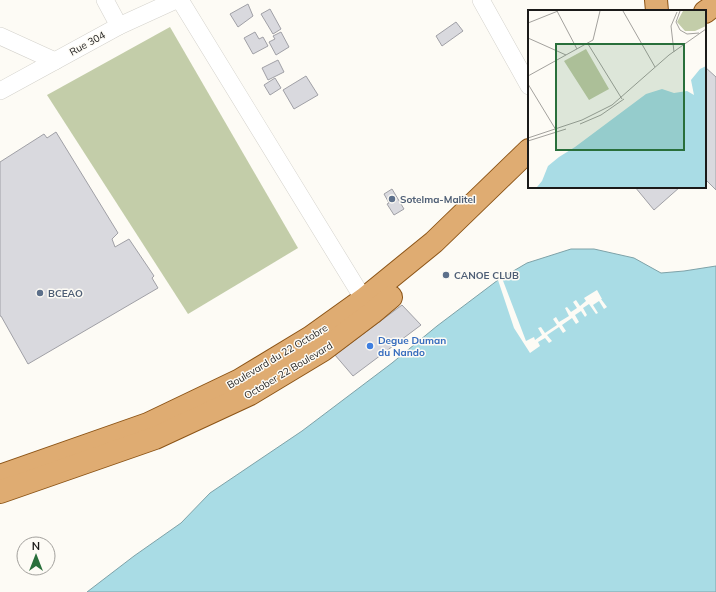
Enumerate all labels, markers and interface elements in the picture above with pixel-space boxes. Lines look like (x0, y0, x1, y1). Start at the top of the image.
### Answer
inset map (528, 10, 706, 188)
street label: Rue 304 (67, 28, 107, 59)
place label: Sotelma-Malitel (400, 193, 476, 206)
marker: Sotelma-Malitel (387, 194, 397, 204)
place label: CANOE CLUB (454, 269, 519, 282)
marker: CANOE CLUB (441, 270, 451, 280)
place label: BCEAO (48, 287, 83, 300)
marker: BCEAO (35, 288, 45, 298)
street label: Boulevard du 22 Octobre (225, 321, 330, 392)
place label: Degue Duman du Nando (378, 334, 446, 359)
street label: October 22 Boulevard (242, 339, 335, 402)
marker: Degue Duman du Nando (365, 341, 375, 351)
north arrow (16, 536, 56, 576)
text: N (32, 539, 40, 553)

